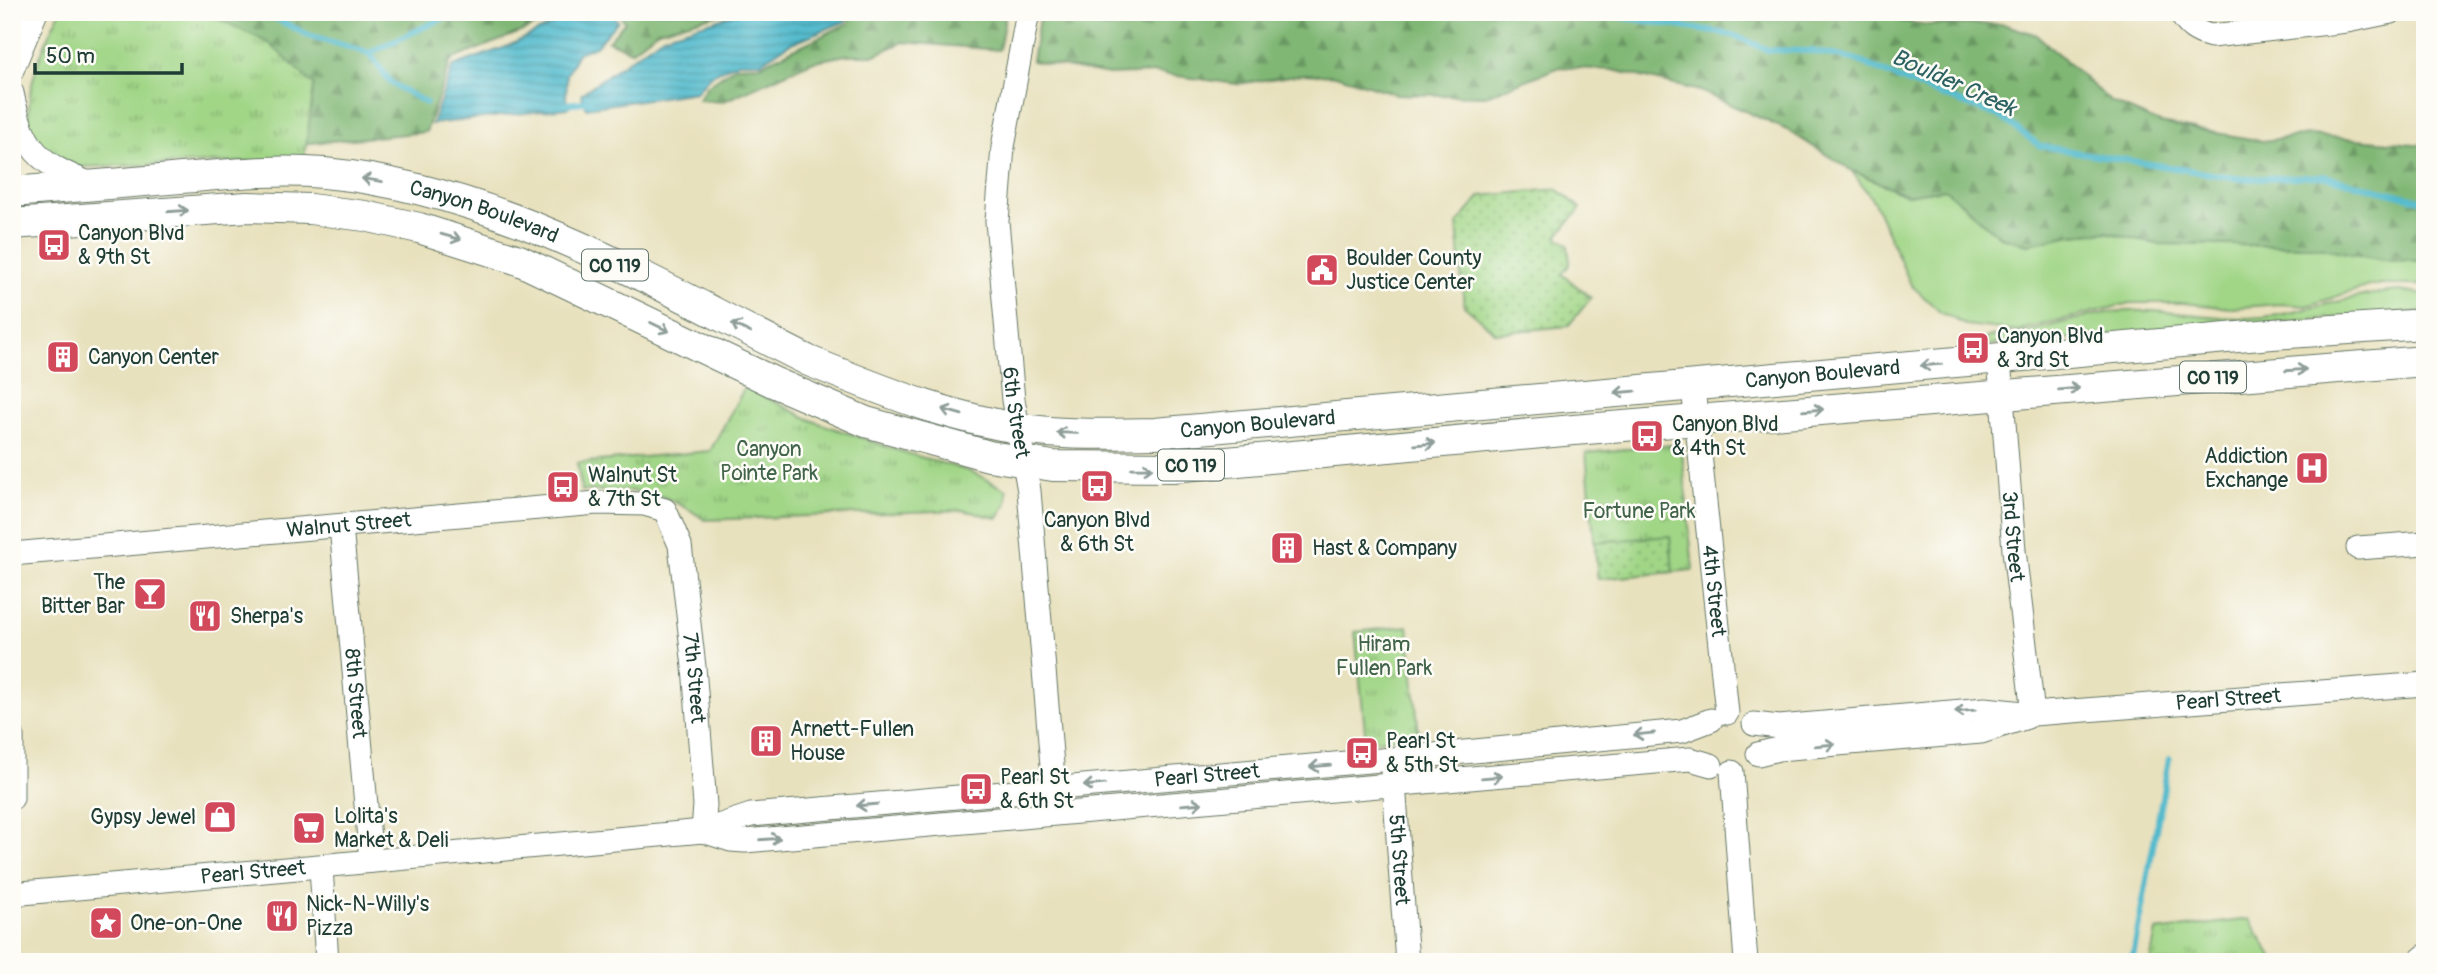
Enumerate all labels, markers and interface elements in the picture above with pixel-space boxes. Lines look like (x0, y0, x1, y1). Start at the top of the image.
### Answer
scale bar (35, 32, 182, 76)
water label: Boulder Creek (1887, 42, 2022, 124)
text: 50 m (46, 43, 95, 70)
one-way arrow (362, 173, 384, 186)
street label: Canyon Boulevard (407, 174, 563, 250)
one-way arrow (166, 204, 189, 217)
place label: Canyon Blvd & 9th St (78, 220, 185, 271)
bus stop icon: Canyon Blvd & 9th St (35, 226, 73, 264)
one-way arrow (440, 232, 462, 245)
place label: Boulder County Justice Center (1346, 245, 1482, 296)
road number: CO 119 (582, 249, 648, 280)
public building icon: Boulder County Justice Center (1303, 251, 1341, 289)
one-way arrow (649, 320, 670, 334)
one-way arrow (731, 320, 752, 334)
place label: Canyon Blvd & 3rd St (1997, 323, 2104, 374)
bus stop icon: Canyon Blvd & 3rd St (1954, 329, 1992, 367)
building icon: Canyon Center (44, 338, 82, 376)
place label: Canyon Center (88, 344, 219, 371)
street label: Canyon Boulevard (1744, 354, 1901, 395)
one-way arrow (1920, 359, 1943, 372)
road number: CO 119 (2180, 362, 2246, 392)
one-way arrow (2284, 363, 2307, 376)
street label: 6th Street (996, 366, 1036, 461)
one-way arrow (2057, 382, 2080, 395)
one-way arrow (1614, 386, 1637, 399)
one-way arrow (1801, 403, 1824, 416)
street label: Canyon Boulevard (1179, 404, 1337, 445)
one-way arrow (941, 405, 964, 418)
place label: Canyon Blvd & 4th St (1672, 411, 1779, 462)
bus stop icon: Canyon Blvd & 4th St (1628, 417, 1666, 455)
one-way arrow (1056, 426, 1079, 439)
park label: Canyon Pointe Park (720, 436, 818, 487)
one-way arrow (1413, 437, 1436, 450)
place label: Addiction Exchange (2204, 443, 2289, 494)
hospital icon: Addiction Exchange (2293, 449, 2331, 487)
road number: CO 119 (1158, 450, 1224, 480)
one-way arrow (1130, 461, 1153, 475)
place label: Walnut St & 7th St (588, 462, 677, 513)
bus stop icon: Canyon Blvd & 6th St (1078, 467, 1116, 505)
bus stop icon: Walnut St & 7th St (544, 468, 582, 506)
street label: 3rd Street (1995, 490, 2031, 584)
park label: Fortune Park (1583, 498, 1696, 525)
street label: Walnut Street (285, 506, 413, 544)
place label: Canyon Blvd & 6th St (1044, 507, 1150, 558)
building icon: Hast & Company (1268, 529, 1306, 567)
place label: Hast & Company (1312, 535, 1457, 562)
street label: 4th Street (1696, 544, 1732, 639)
place label: The Bitter Bar (41, 569, 126, 620)
bar icon: The Bitter Bar (131, 575, 169, 613)
restaurant icon: Sherpa's (186, 597, 224, 635)
place label: Sherpa's (230, 603, 304, 630)
street label: 7th Street (676, 631, 711, 725)
park label: Hiram Fullen Park (1336, 631, 1432, 682)
street label: 8th Street (338, 647, 373, 740)
street label: Pearl Street (2174, 682, 2283, 717)
one-way arrow (1954, 705, 1977, 718)
place label: Arnett-Fullen House (790, 716, 914, 767)
building icon: Arnett-Fullen House (747, 722, 785, 760)
place label: Pearl St & 5th St (1386, 728, 1459, 779)
one-way arrow (1634, 728, 1656, 741)
bus stop icon: Pearl St & 5th St (1343, 734, 1381, 772)
one-way arrow (1814, 738, 1836, 751)
street label: Pearl Street (1153, 758, 1261, 794)
one-way arrow (1310, 760, 1332, 773)
place label: Pearl St & 6th St (1000, 764, 1074, 815)
bus stop icon: Pearl St & 6th St (957, 770, 995, 808)
one-way arrow (1480, 770, 1502, 783)
one-way arrow (1083, 779, 1106, 792)
one-way arrow (1180, 797, 1203, 810)
shop icon: Gypsy Jewel (201, 798, 239, 836)
one-way arrow (856, 799, 879, 812)
place label: Lolita's Market & Deli (334, 803, 449, 854)
place label: Gypsy Jewel (90, 804, 196, 831)
supermarket icon: Lolita's Market & Deli (290, 809, 328, 847)
street label: 5th Street (1382, 813, 1416, 907)
one-way arrow (758, 832, 781, 845)
street label: Pearl Street (199, 854, 307, 891)
place label: Nick-N-Willy's Pizza (306, 891, 430, 942)
restaurant icon: Nick-N-Willy's Pizza (263, 897, 301, 935)
place icon: One-on-One (87, 904, 125, 942)
place label: One-on-One (130, 910, 243, 937)

